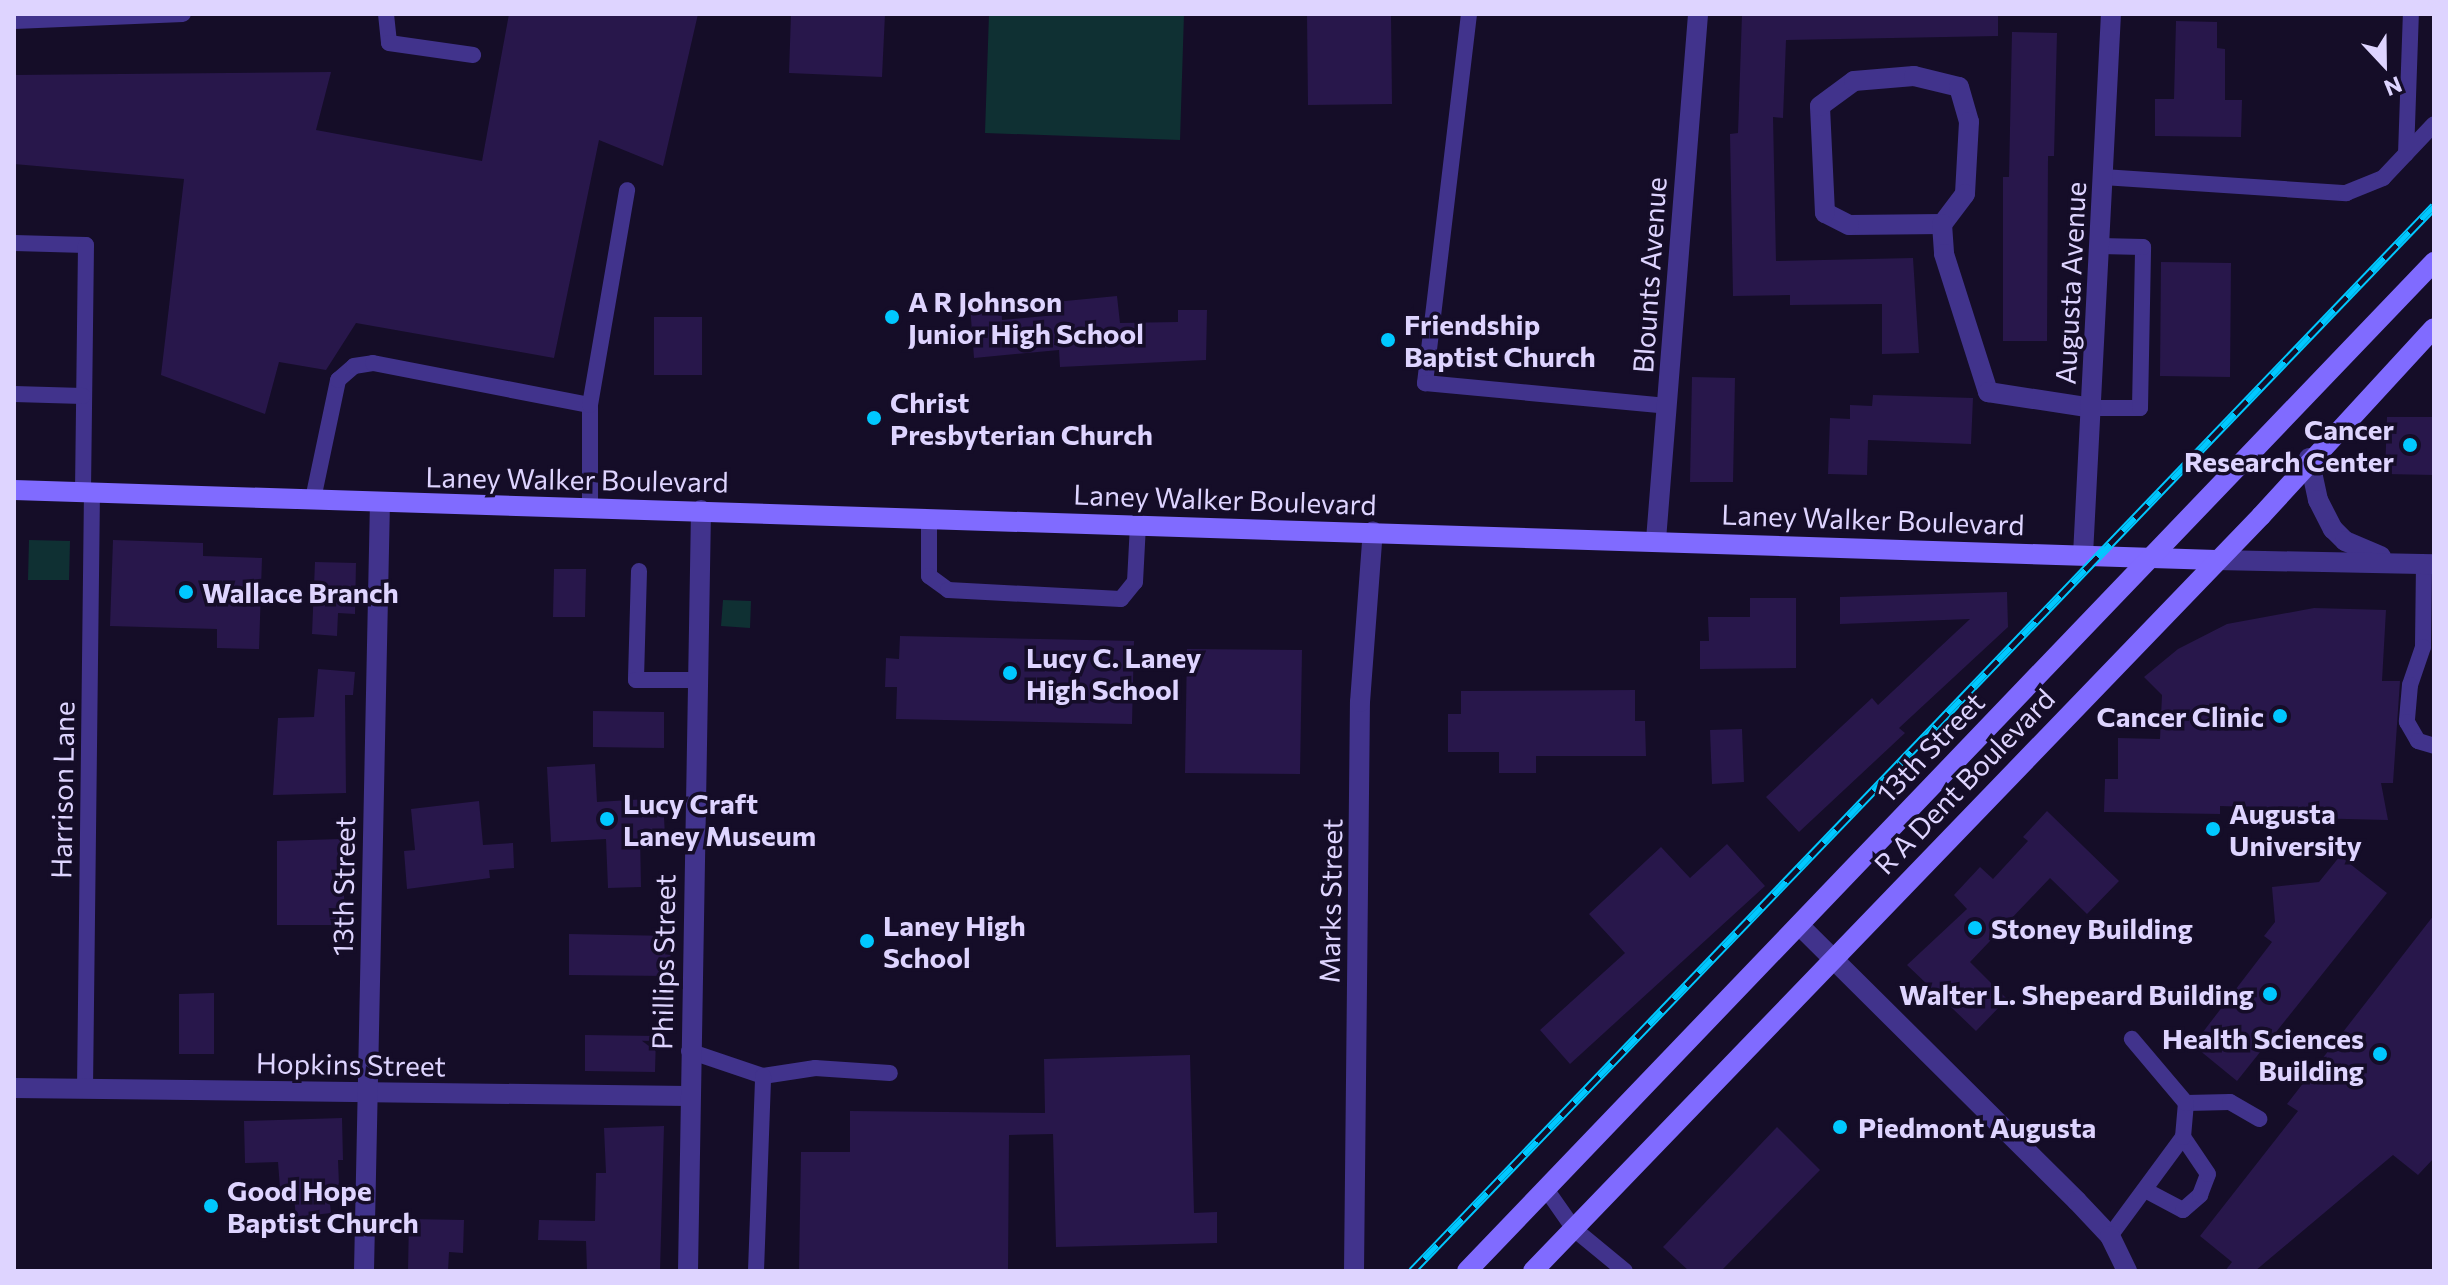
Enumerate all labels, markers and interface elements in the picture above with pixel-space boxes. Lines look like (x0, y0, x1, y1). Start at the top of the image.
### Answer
north arrow (2344, 24, 2424, 104)
text: N (2380, 71, 2406, 102)
street label: Blounts Avenue (1625, 176, 1673, 374)
street label: Augusta Avenue (2048, 181, 2092, 385)
place label: A R Johnson Junior High School (908, 284, 1144, 350)
place label: Friendship Baptist Church (1404, 307, 1596, 373)
marker: A R Johnson Junior High School (883, 308, 901, 326)
marker: Friendship Baptist Church (1379, 331, 1397, 349)
place label: Christ Presbyterian Church (890, 385, 1153, 451)
marker: Christ Presbyterian Church (865, 409, 883, 427)
place label: Cancer Research Center (2184, 412, 2394, 478)
marker: Cancer Research Center (2401, 436, 2419, 454)
street label: Laney Walker Boulevard (425, 460, 729, 498)
street label: Laney Walker Boulevard (1073, 477, 1377, 521)
street label: Laney Walker Boulevard (1721, 497, 2025, 541)
place label: Wallace Branch (202, 575, 399, 609)
marker: Wallace Branch (177, 583, 195, 601)
place label: Lucy C. Laney High School (1026, 640, 1201, 706)
marker: Lucy C. Laney High School (1001, 664, 1019, 682)
street label: R A Dent Boulevard (1867, 681, 2061, 881)
street label: 13th Street (1869, 685, 1991, 809)
place label: Cancer Clinic (2097, 699, 2264, 733)
street label: Harrison Lane (44, 701, 80, 879)
marker: Cancer Clinic (2271, 707, 2289, 725)
place label: Lucy Craft Laney Museum (623, 786, 816, 852)
place label: Augusta University (2229, 796, 2362, 862)
marker: Lucy Craft Laney Museum (598, 810, 616, 828)
street label: 13th Street (325, 816, 361, 956)
street label: Marks Street (1312, 818, 1348, 984)
marker: Augusta University (2204, 820, 2222, 838)
street label: Phillips Street (645, 874, 681, 1050)
place label: Laney High School (883, 908, 1026, 974)
place label: Stoney Building (1991, 911, 2193, 945)
marker: Stoney Building (1966, 919, 1984, 937)
marker: Laney High School (858, 932, 876, 950)
place label: Walter L. Shepeard Building (1899, 977, 2254, 1011)
marker: Walter L. Shepeard Building (2261, 985, 2279, 1003)
place label: Health Sciences Building (2162, 1021, 2364, 1087)
marker: Health Sciences Building (2371, 1045, 2389, 1063)
street label: Hopkins Street (256, 1046, 446, 1082)
place label: Piedmont Augusta (1858, 1110, 2096, 1144)
marker: Piedmont Augusta (1829, 1116, 1851, 1138)
place label: Good Hope Baptist Church (227, 1173, 419, 1239)
marker: Good Hope Baptist Church (202, 1197, 220, 1215)

